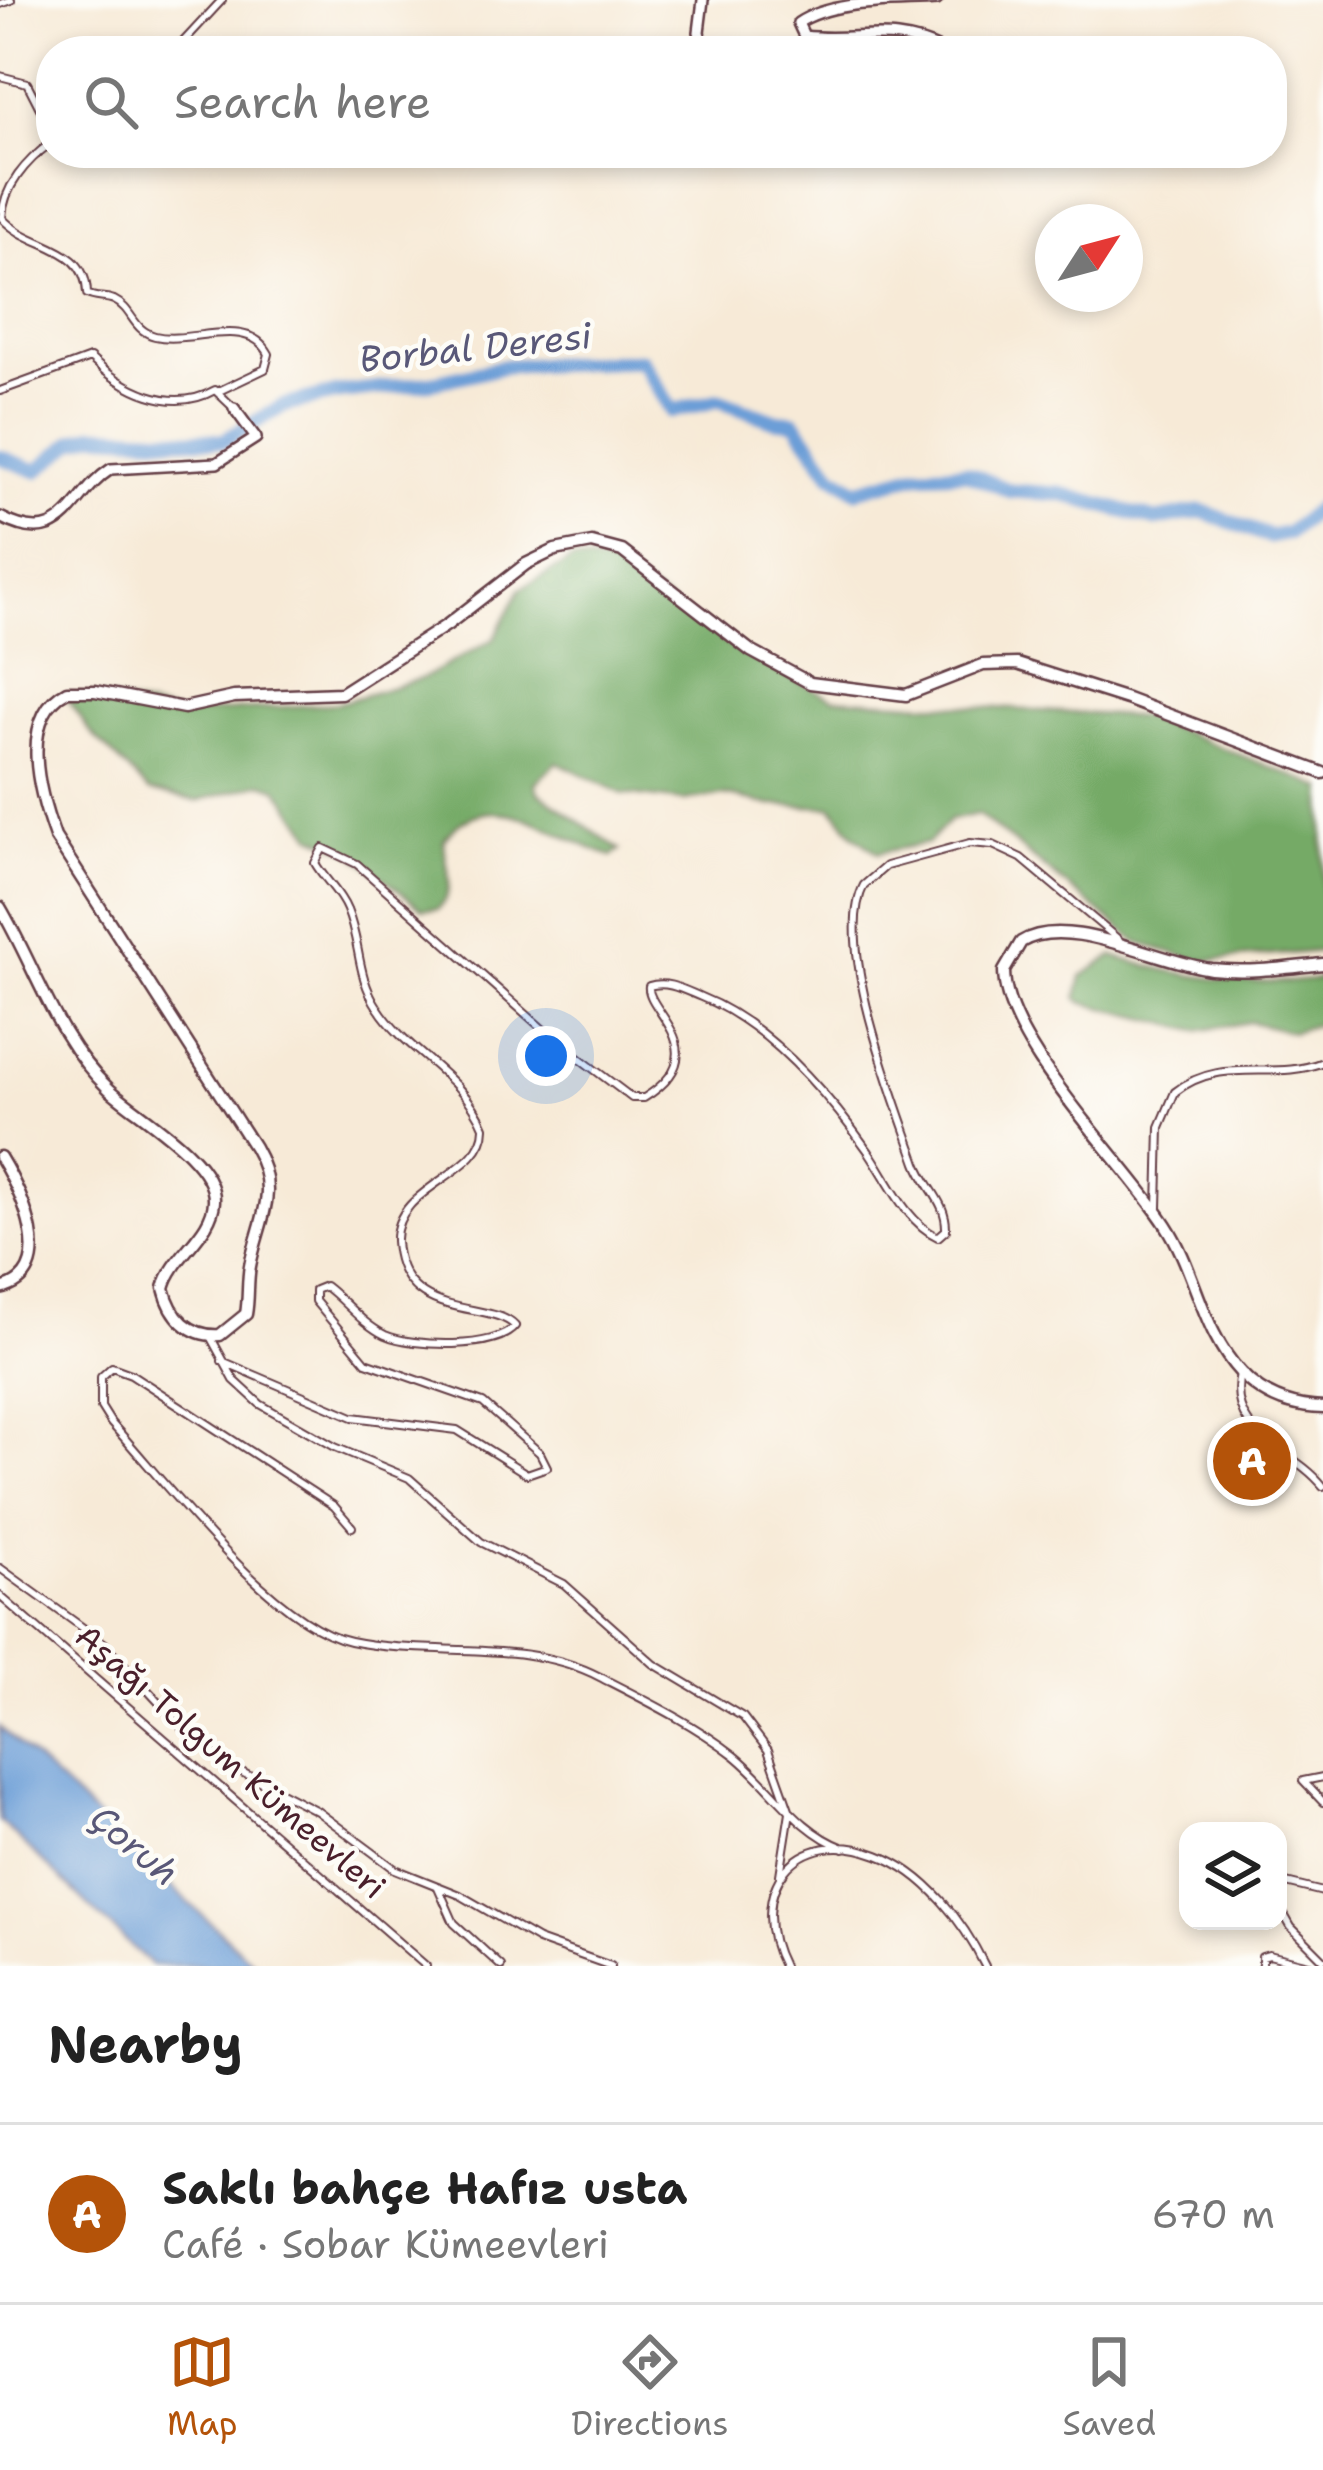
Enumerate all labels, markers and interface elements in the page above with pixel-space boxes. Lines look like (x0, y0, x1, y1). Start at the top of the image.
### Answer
search box (36, 36, 1287, 168)
icon: search (78, 69, 144, 135)
text: Search here (174, 72, 431, 132)
north arrow (1035, 204, 1143, 312)
water label: Borbal Deresi (357, 311, 594, 384)
your location (516, 1026, 576, 1086)
pin: A (1213, 1416, 1291, 1506)
street label: Aşağı Tolgum Kümeevleri (66, 1614, 396, 1909)
water label: Çoruh (80, 1794, 190, 1897)
map controls (1179, 1822, 1287, 1930)
button: layers (1179, 1822, 1287, 1930)
text: Nearby (48, 2010, 243, 2078)
text: Saklı bahçe Hafız usta (162, 2158, 687, 2218)
text: A (72, 2188, 102, 2240)
text: 670 m (1152, 2188, 1275, 2240)
text: Café · Sobar Kümeevleri (162, 2218, 609, 2270)
tab: Map (167, 2329, 238, 2446)
tab: Directions (571, 2329, 729, 2446)
tab: Saved (1062, 2329, 1156, 2446)

